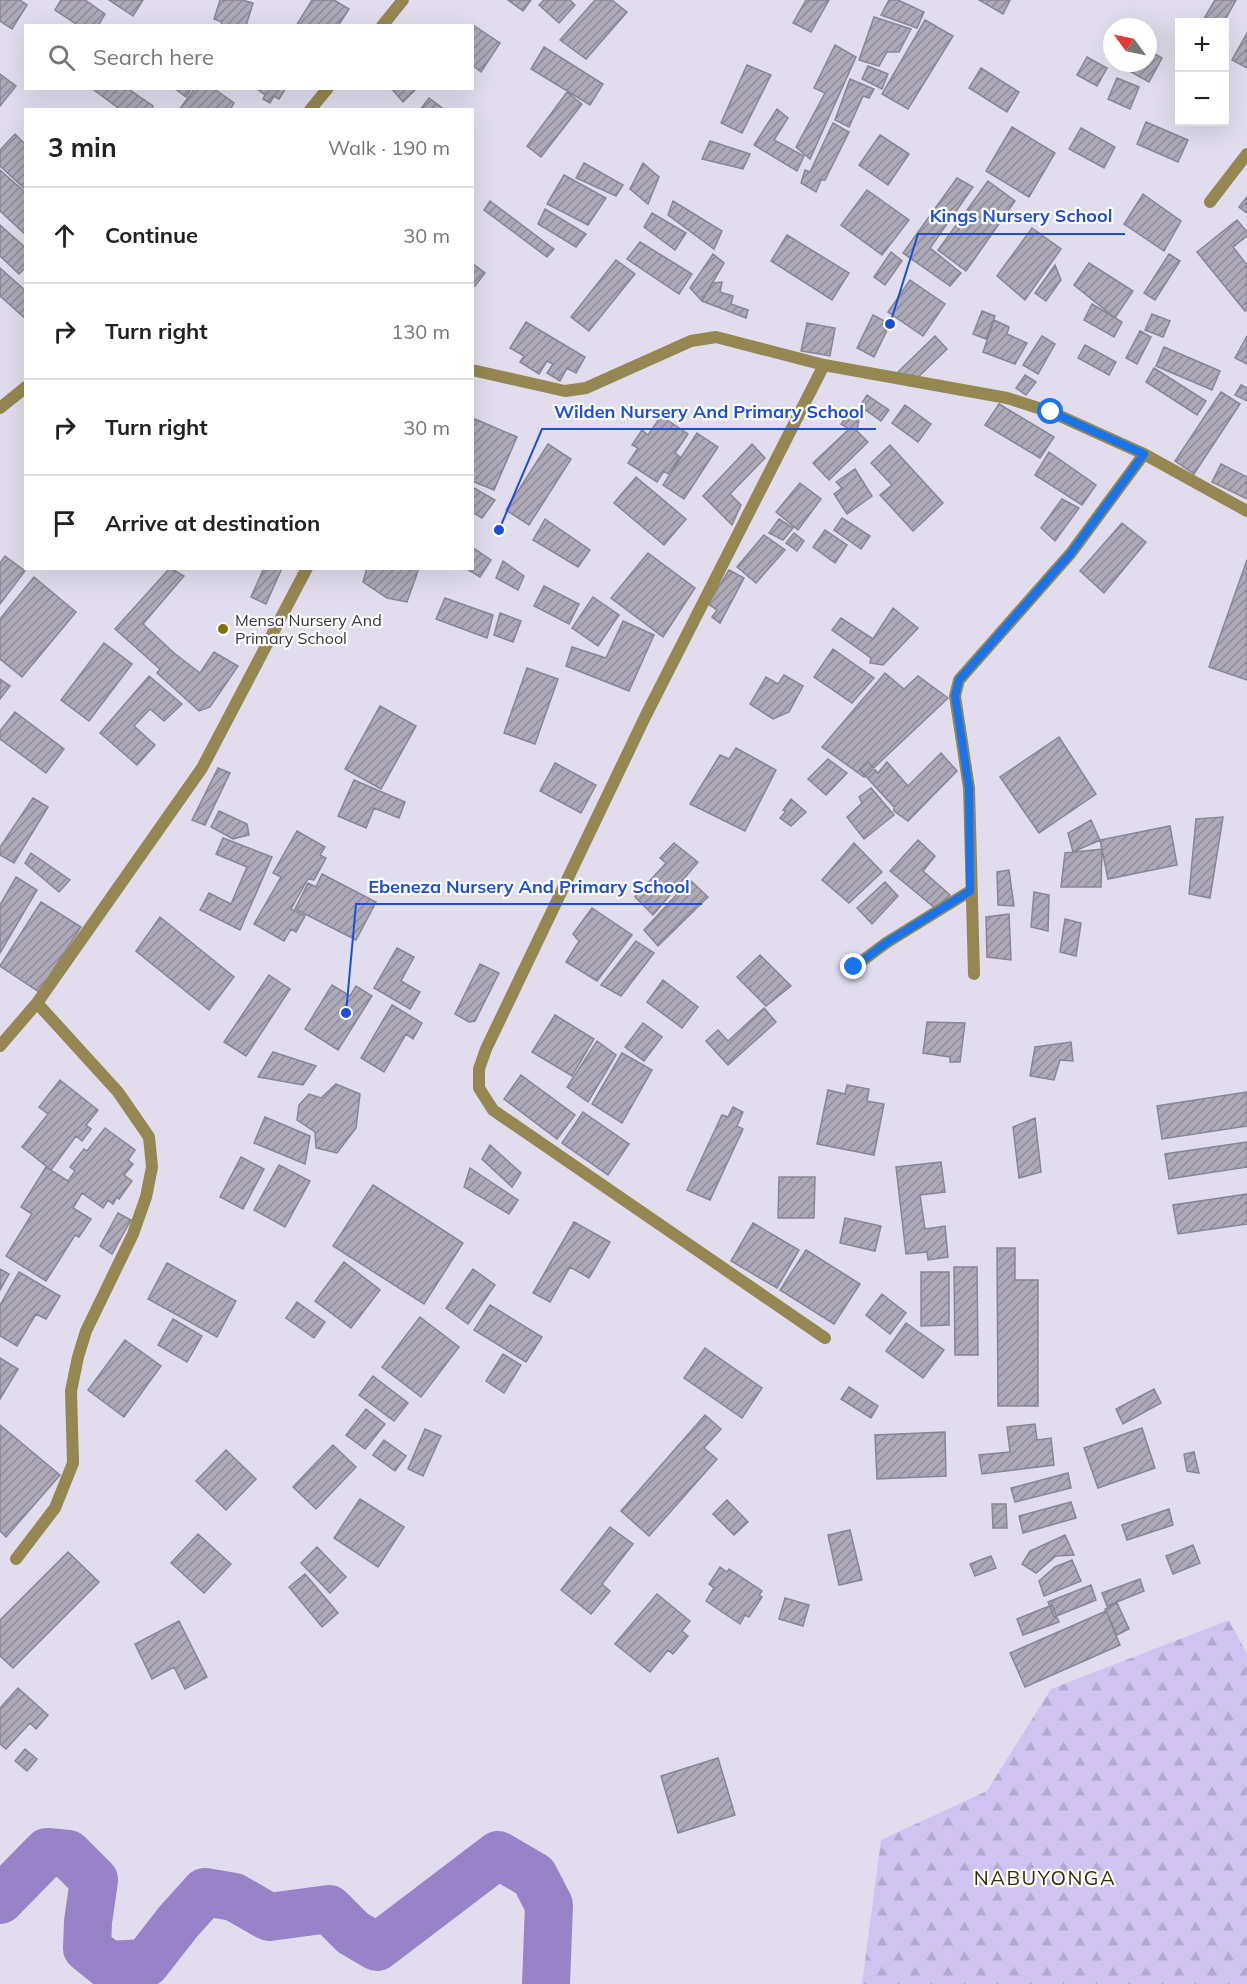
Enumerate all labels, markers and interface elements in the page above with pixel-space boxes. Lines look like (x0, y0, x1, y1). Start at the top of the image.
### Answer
north arrow (1103, 18, 1157, 72)
map controls (1175, 18, 1229, 126)
button: + (1175, 18, 1229, 72)
search box (24, 24, 474, 90)
icon: search (45, 41, 78, 74)
text: Search here (93, 43, 214, 71)
button: − (1175, 72, 1229, 126)
text: 3 min (48, 131, 117, 164)
text: Walk · 190 m (328, 135, 450, 160)
callout: Kings Nursery School (918, 198, 1125, 234)
text: Kings Nursery School (930, 204, 1112, 227)
icon: ahead (48, 219, 81, 252)
text: Continue (105, 221, 198, 249)
text: 30 m (403, 223, 450, 248)
icon: right (48, 315, 81, 348)
text: Turn right (105, 317, 208, 345)
text: 130 m (391, 319, 450, 344)
callout: Wilden Nursery And Primary School (542, 393, 876, 429)
route start (1037, 398, 1063, 424)
text: Wilden Nursery And Primary School (554, 400, 864, 423)
icon: right (48, 411, 81, 444)
text: Turn right (105, 413, 208, 441)
text: 30 m (403, 415, 450, 440)
icon: arrive (48, 507, 81, 540)
text: Arrive at destination (105, 509, 320, 537)
place label: Mensa Nursery And Primary School (235, 610, 382, 648)
marker: Mensa Nursery And Primary School (216, 622, 230, 636)
callout: Ebeneza Nursery And Primary School (356, 868, 702, 904)
text: Ebeneza Nursery And Primary School (368, 875, 690, 898)
route end (840, 953, 866, 979)
district label: NABUYONGA (974, 1865, 1116, 1890)

